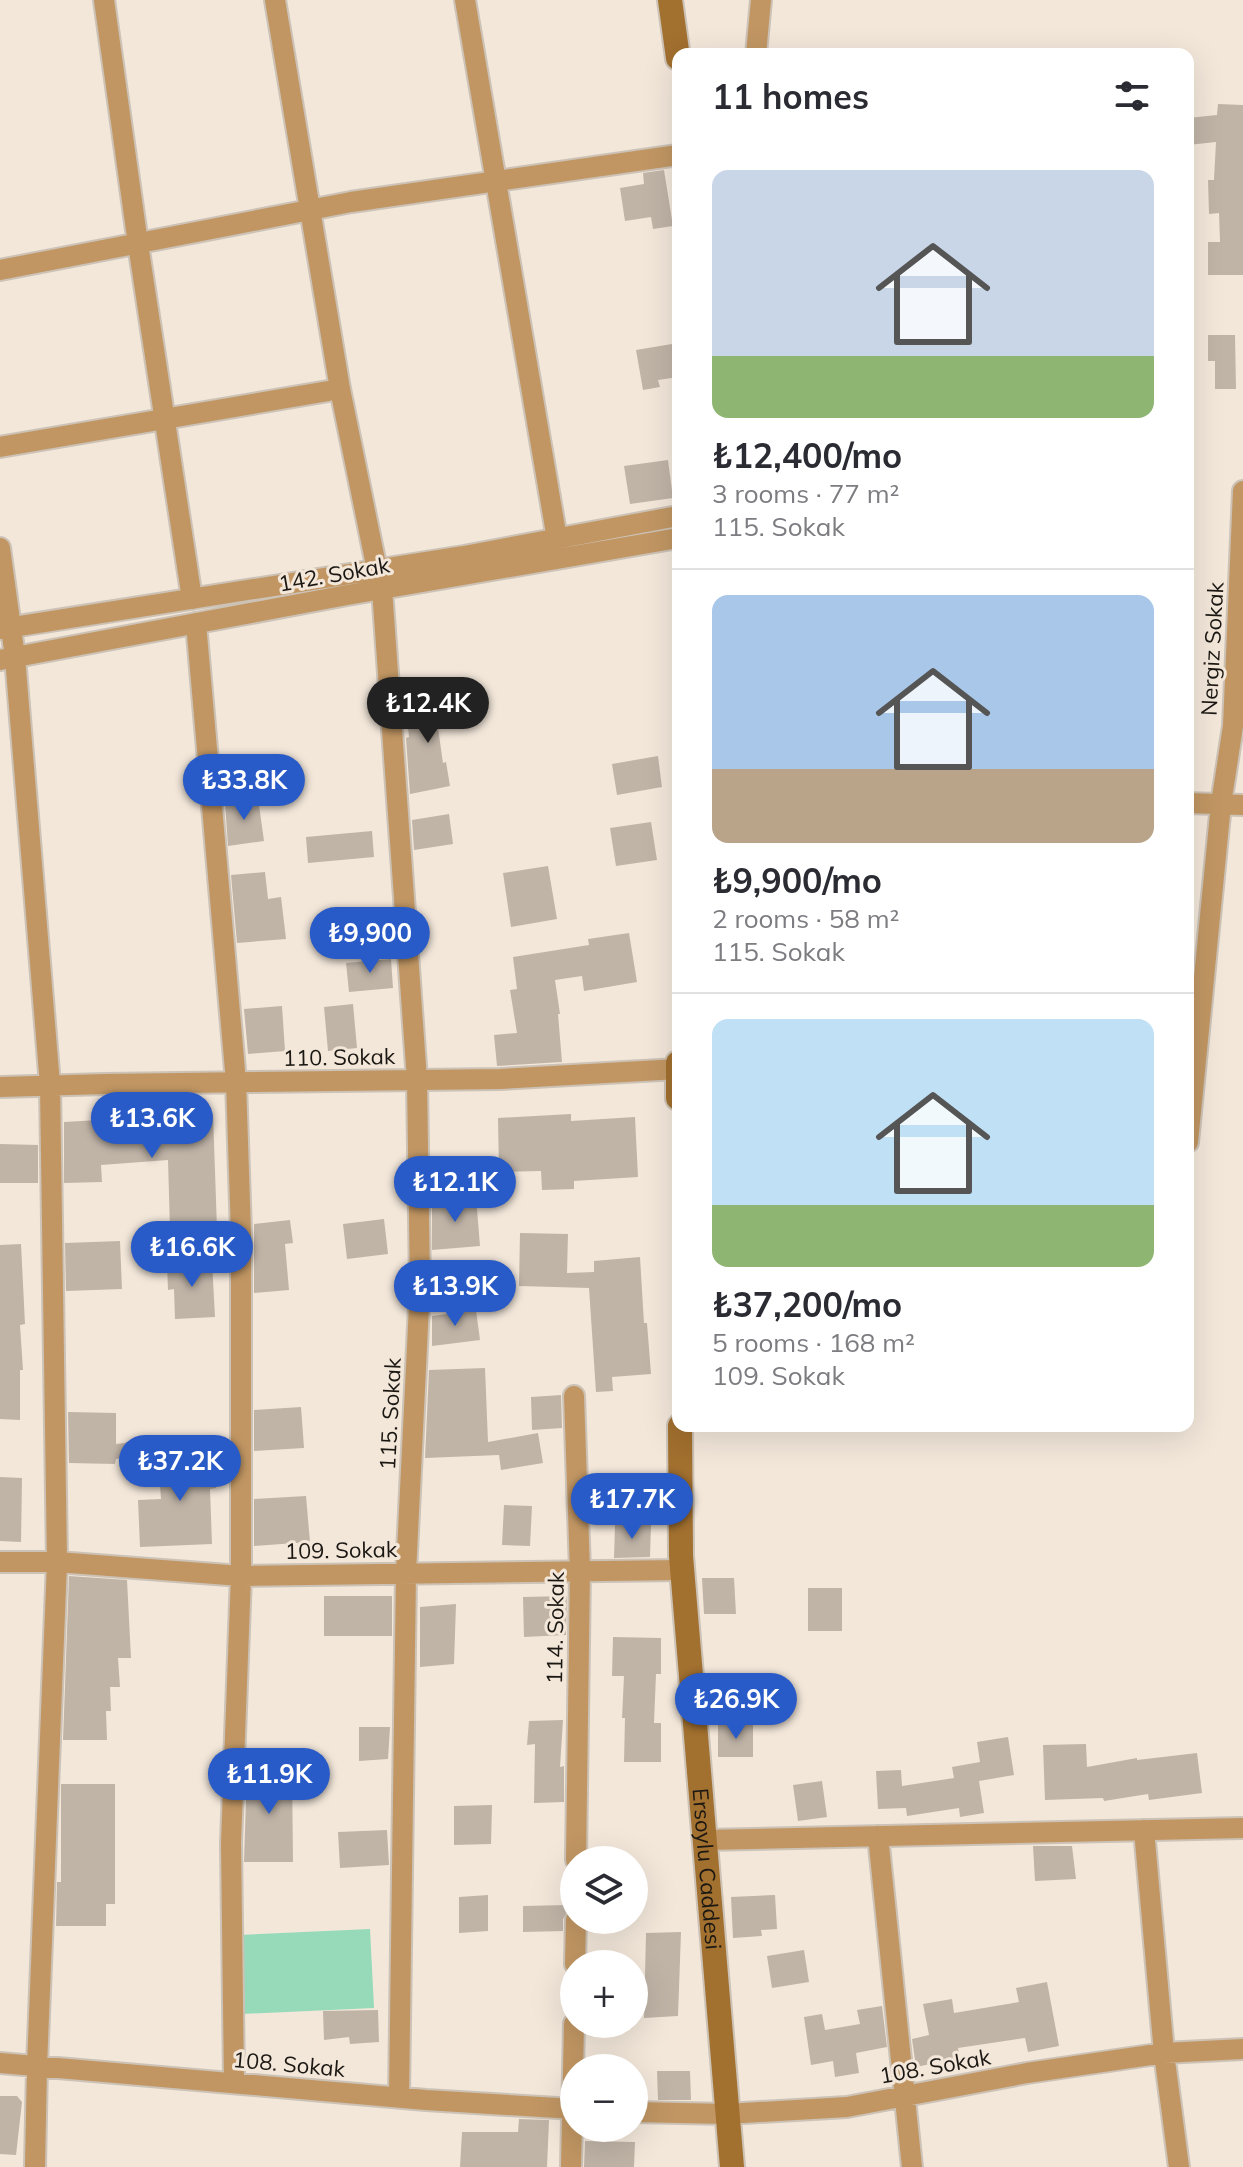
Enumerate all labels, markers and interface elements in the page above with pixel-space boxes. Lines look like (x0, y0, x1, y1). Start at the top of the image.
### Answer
icon: filters (1110, 74, 1154, 118)
text: 11 homes (712, 75, 869, 118)
icon: home (861, 222, 1005, 366)
text: ₺12,400/mo (712, 434, 902, 477)
text: 3 rooms · 77 m² (712, 477, 899, 510)
text: 115. Sokak (712, 510, 845, 543)
street label: 142. Sokak (276, 550, 392, 598)
street label: Nergiz Sokak (1195, 581, 1230, 717)
icon: home (861, 647, 1005, 791)
pin: ₺12.4K (363, 677, 493, 745)
text: ₺12.4K (385, 686, 471, 719)
pin: ₺33.8K (179, 754, 309, 822)
text: ₺33.8K (201, 763, 287, 796)
text: ₺9,900/mo (712, 859, 882, 902)
text: 2 rooms · 58 m² (712, 902, 899, 935)
pin: ₺9,900 (305, 907, 435, 975)
text: ₺9,900 (328, 916, 412, 949)
text: 115. Sokak (712, 935, 845, 968)
street label: 110. Sokak (283, 1042, 396, 1072)
icon: home (861, 1071, 1005, 1215)
pin: ₺13.6K (87, 1092, 217, 1160)
text: ₺13.6K (109, 1101, 195, 1134)
pin: ₺12.1K (390, 1156, 520, 1224)
text: ₺12.1K (412, 1165, 498, 1198)
pin: ₺16.6K (127, 1221, 257, 1289)
text: ₺16.6K (149, 1230, 235, 1263)
pin: ₺13.9K (390, 1260, 520, 1328)
text: ₺13.9K (412, 1269, 498, 1302)
text: ₺37,200/mo (712, 1283, 902, 1326)
text: 5 rooms · 168 m² (712, 1326, 915, 1359)
street label: 115. Sokak (373, 1356, 407, 1471)
text: 109. Sokak (712, 1359, 845, 1392)
pin: ₺37.2K (115, 1435, 245, 1503)
text: ₺37.2K (137, 1444, 223, 1477)
pin: ₺17.7K (567, 1473, 697, 1541)
text: ₺17.7K (589, 1482, 675, 1515)
street label: 109. Sokak (285, 1535, 398, 1565)
street label: 114. Sokak (540, 1571, 570, 1684)
pin: ₺26.9K (671, 1673, 801, 1741)
text: ₺26.9K (693, 1682, 779, 1715)
pin: ₺11.9K (204, 1748, 334, 1816)
text: ₺11.9K (226, 1757, 312, 1790)
street label: Ersoylu Caddesi (686, 1787, 728, 1951)
map controls (560, 1846, 648, 2142)
button: layers (560, 1846, 648, 1934)
button: + (560, 1950, 648, 2038)
street label: 108. Sokak (877, 2042, 993, 2090)
street label: 108. Sokak (232, 2045, 347, 2083)
button: − (560, 2054, 648, 2142)

